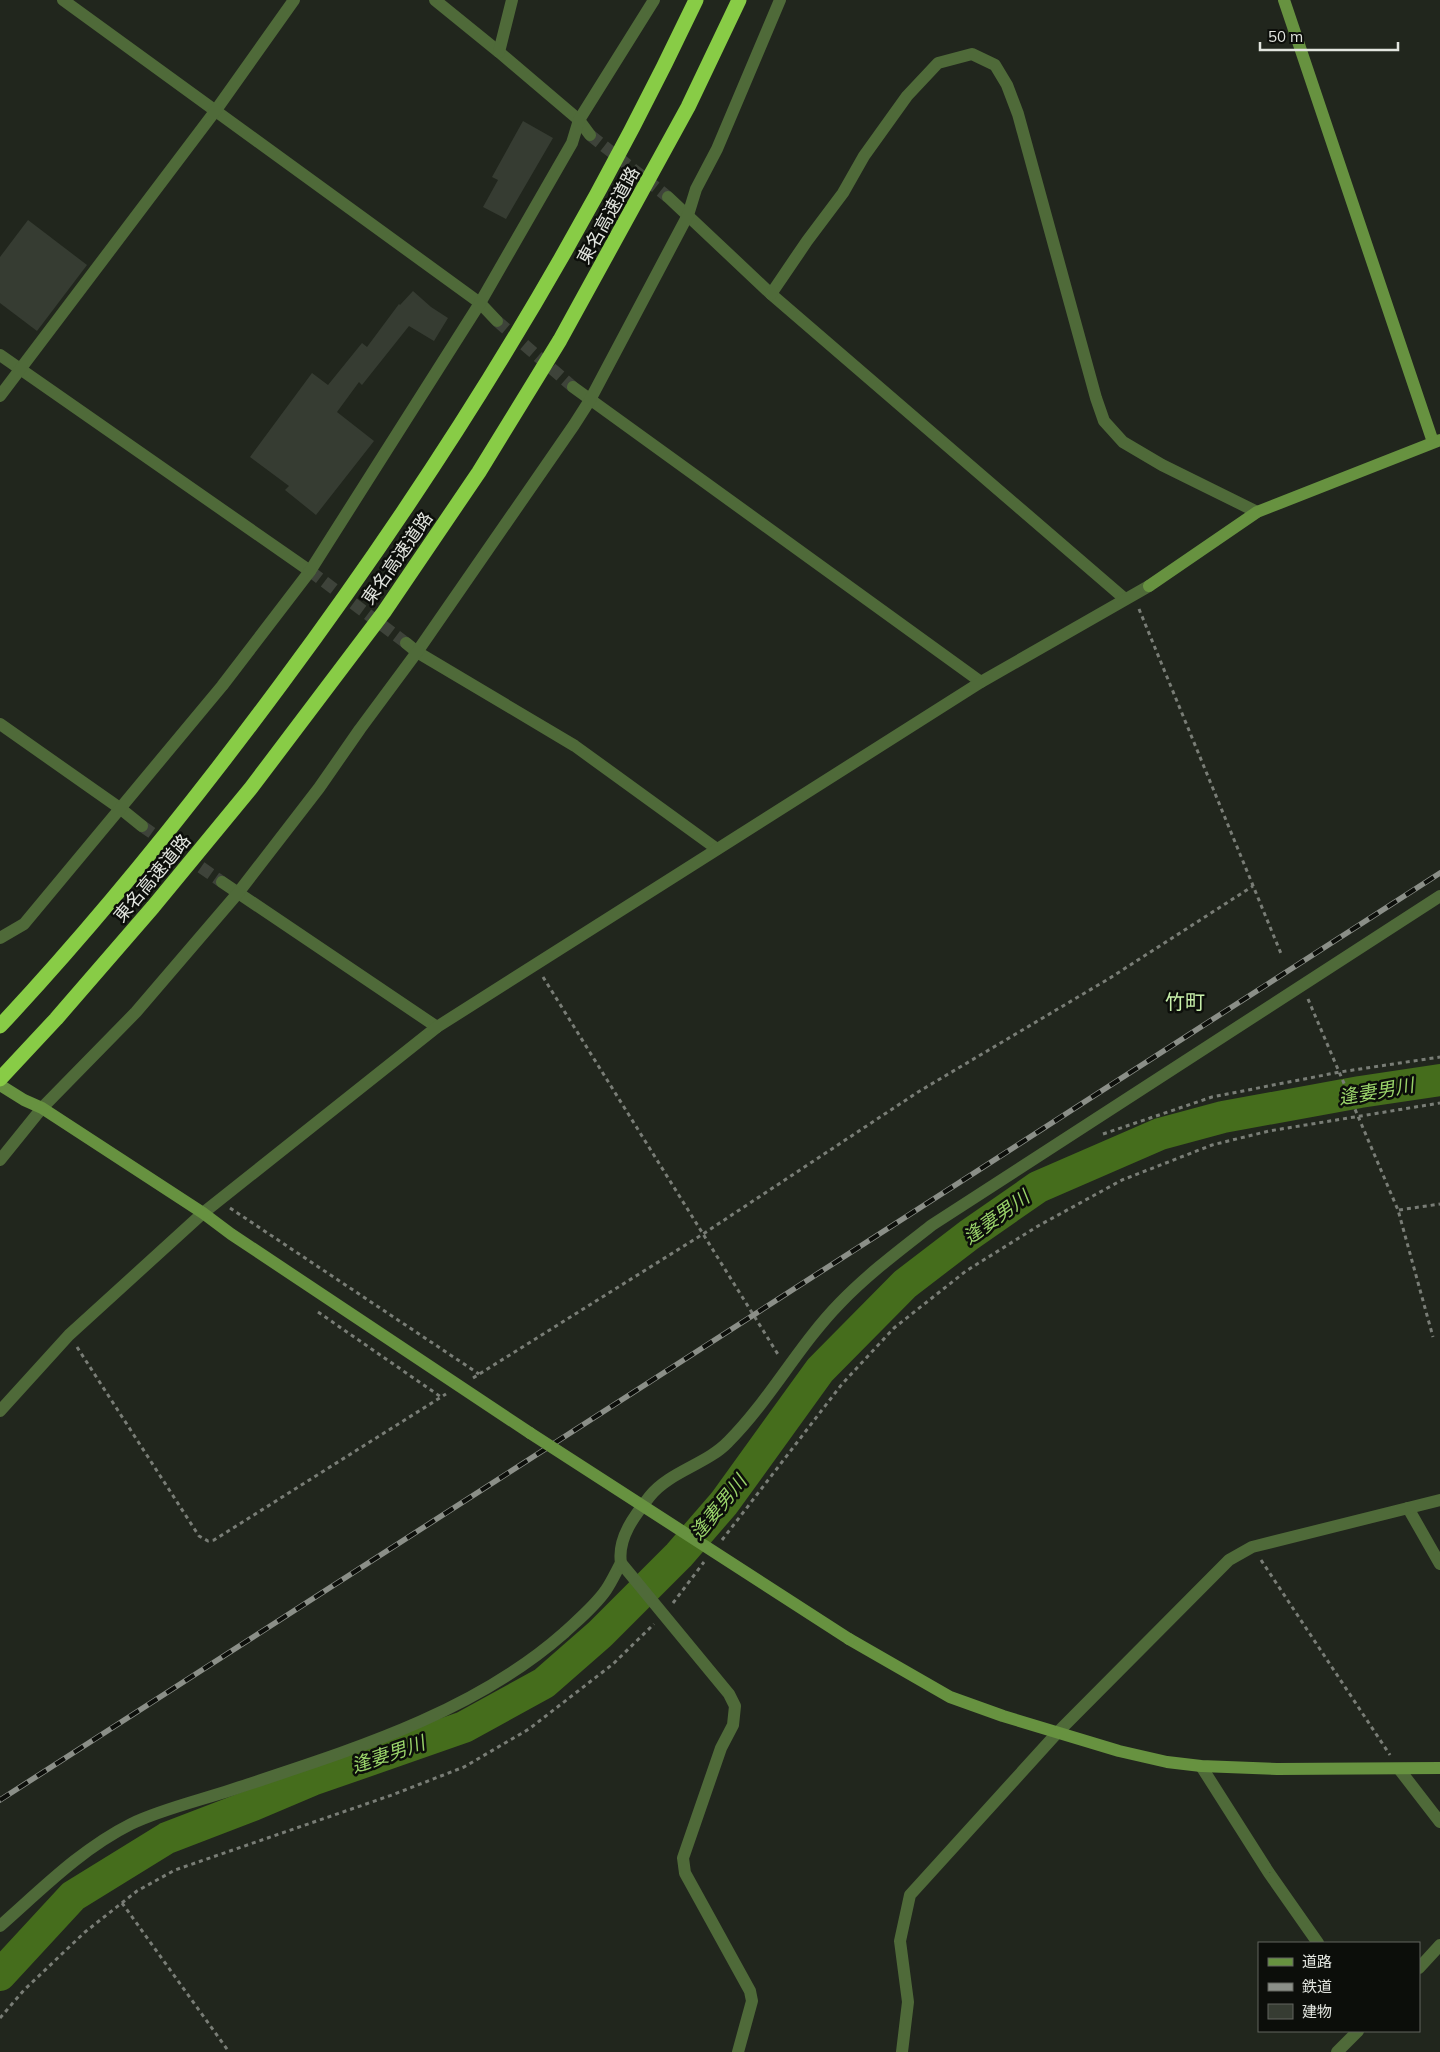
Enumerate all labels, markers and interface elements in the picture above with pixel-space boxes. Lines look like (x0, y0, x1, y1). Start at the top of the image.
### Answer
scale bar (1260, 20, 1398, 52)
text: 50 m (1268, 27, 1303, 46)
street label: 東名高速道路 (572, 162, 644, 268)
street label: 東名高速道路 (357, 507, 437, 609)
street label: 東名高速道路 (108, 829, 196, 927)
district label: 竹町 (1165, 989, 1205, 1014)
water label: 逢妻男川 (1336, 1072, 1417, 1109)
water label: 逢妻男川 (958, 1184, 1035, 1249)
water label: 逢妻男川 (685, 1468, 752, 1544)
water label: 逢妻男川 (348, 1730, 430, 1778)
legend (1258, 1942, 1420, 2032)
text: 道路 (1302, 1952, 1332, 1971)
text: 鉄道 (1302, 1977, 1332, 1996)
text: 建物 (1302, 2002, 1332, 2021)

